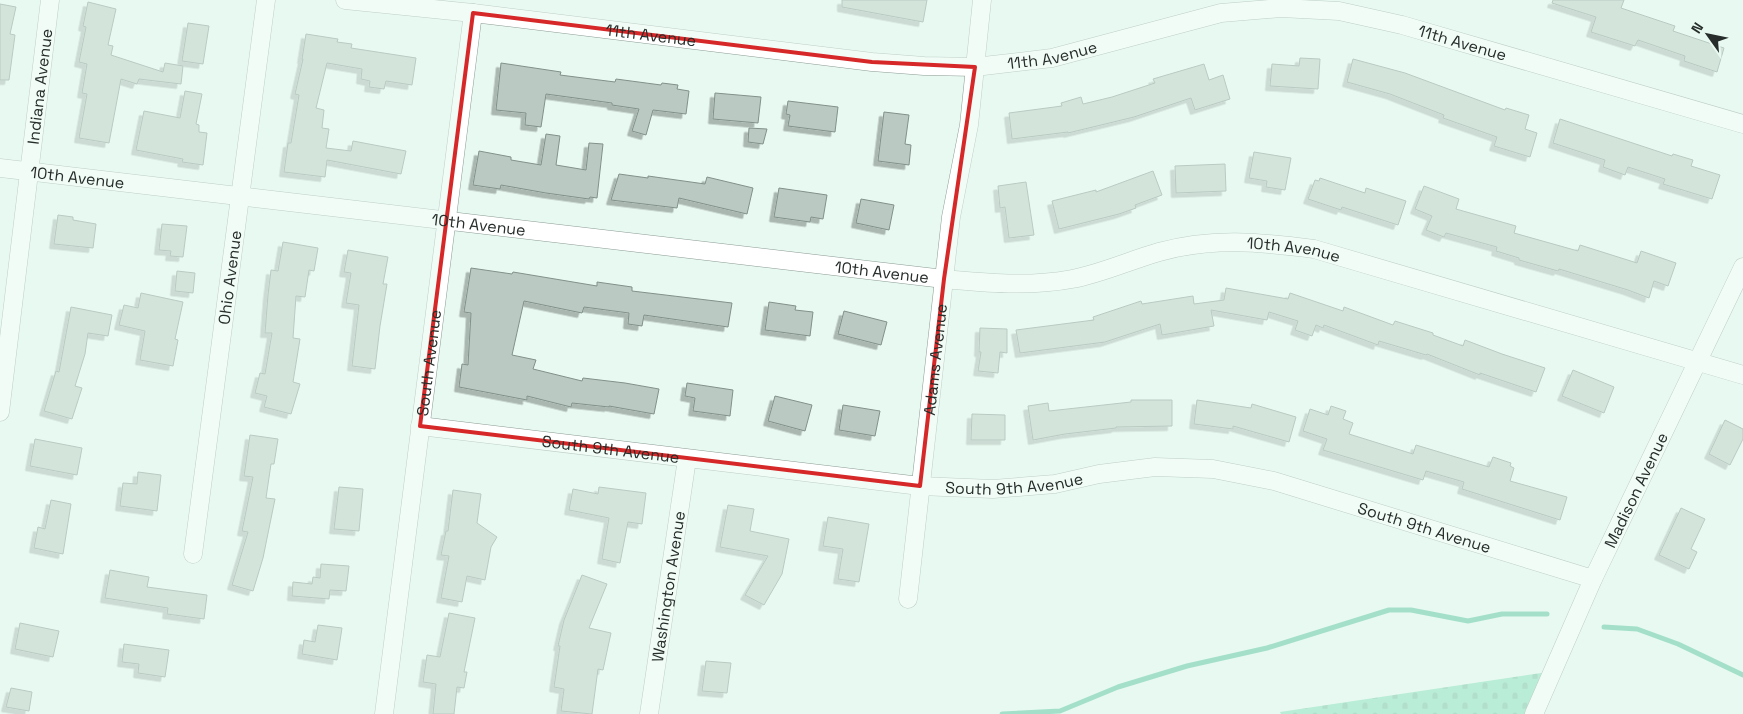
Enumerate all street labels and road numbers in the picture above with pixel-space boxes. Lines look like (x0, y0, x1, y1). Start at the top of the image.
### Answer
street label: 11th Avenue (604, 19, 697, 51)
street label: 11th Avenue (1416, 20, 1509, 66)
street label: Indiana Avenue (23, 27, 57, 146)
street label: 11th Avenue (1006, 36, 1099, 74)
street label: 10th Avenue (29, 162, 126, 194)
street label: 10th Avenue (430, 209, 527, 241)
street label: Ohio Avenue (213, 229, 247, 326)
street label: 10th Avenue (1246, 233, 1343, 267)
street label: 10th Avenue (834, 256, 930, 288)
street label: Adams Avenue (919, 303, 952, 417)
street label: South Avenue (412, 308, 446, 417)
street label: Madison Avenue (1600, 429, 1673, 551)
street label: South 9th Avenue (541, 431, 680, 468)
street label: South 9th Avenue (945, 468, 1085, 500)
street label: South 9th Avenue (1355, 497, 1493, 558)
street label: Washington Avenue (647, 510, 690, 663)

